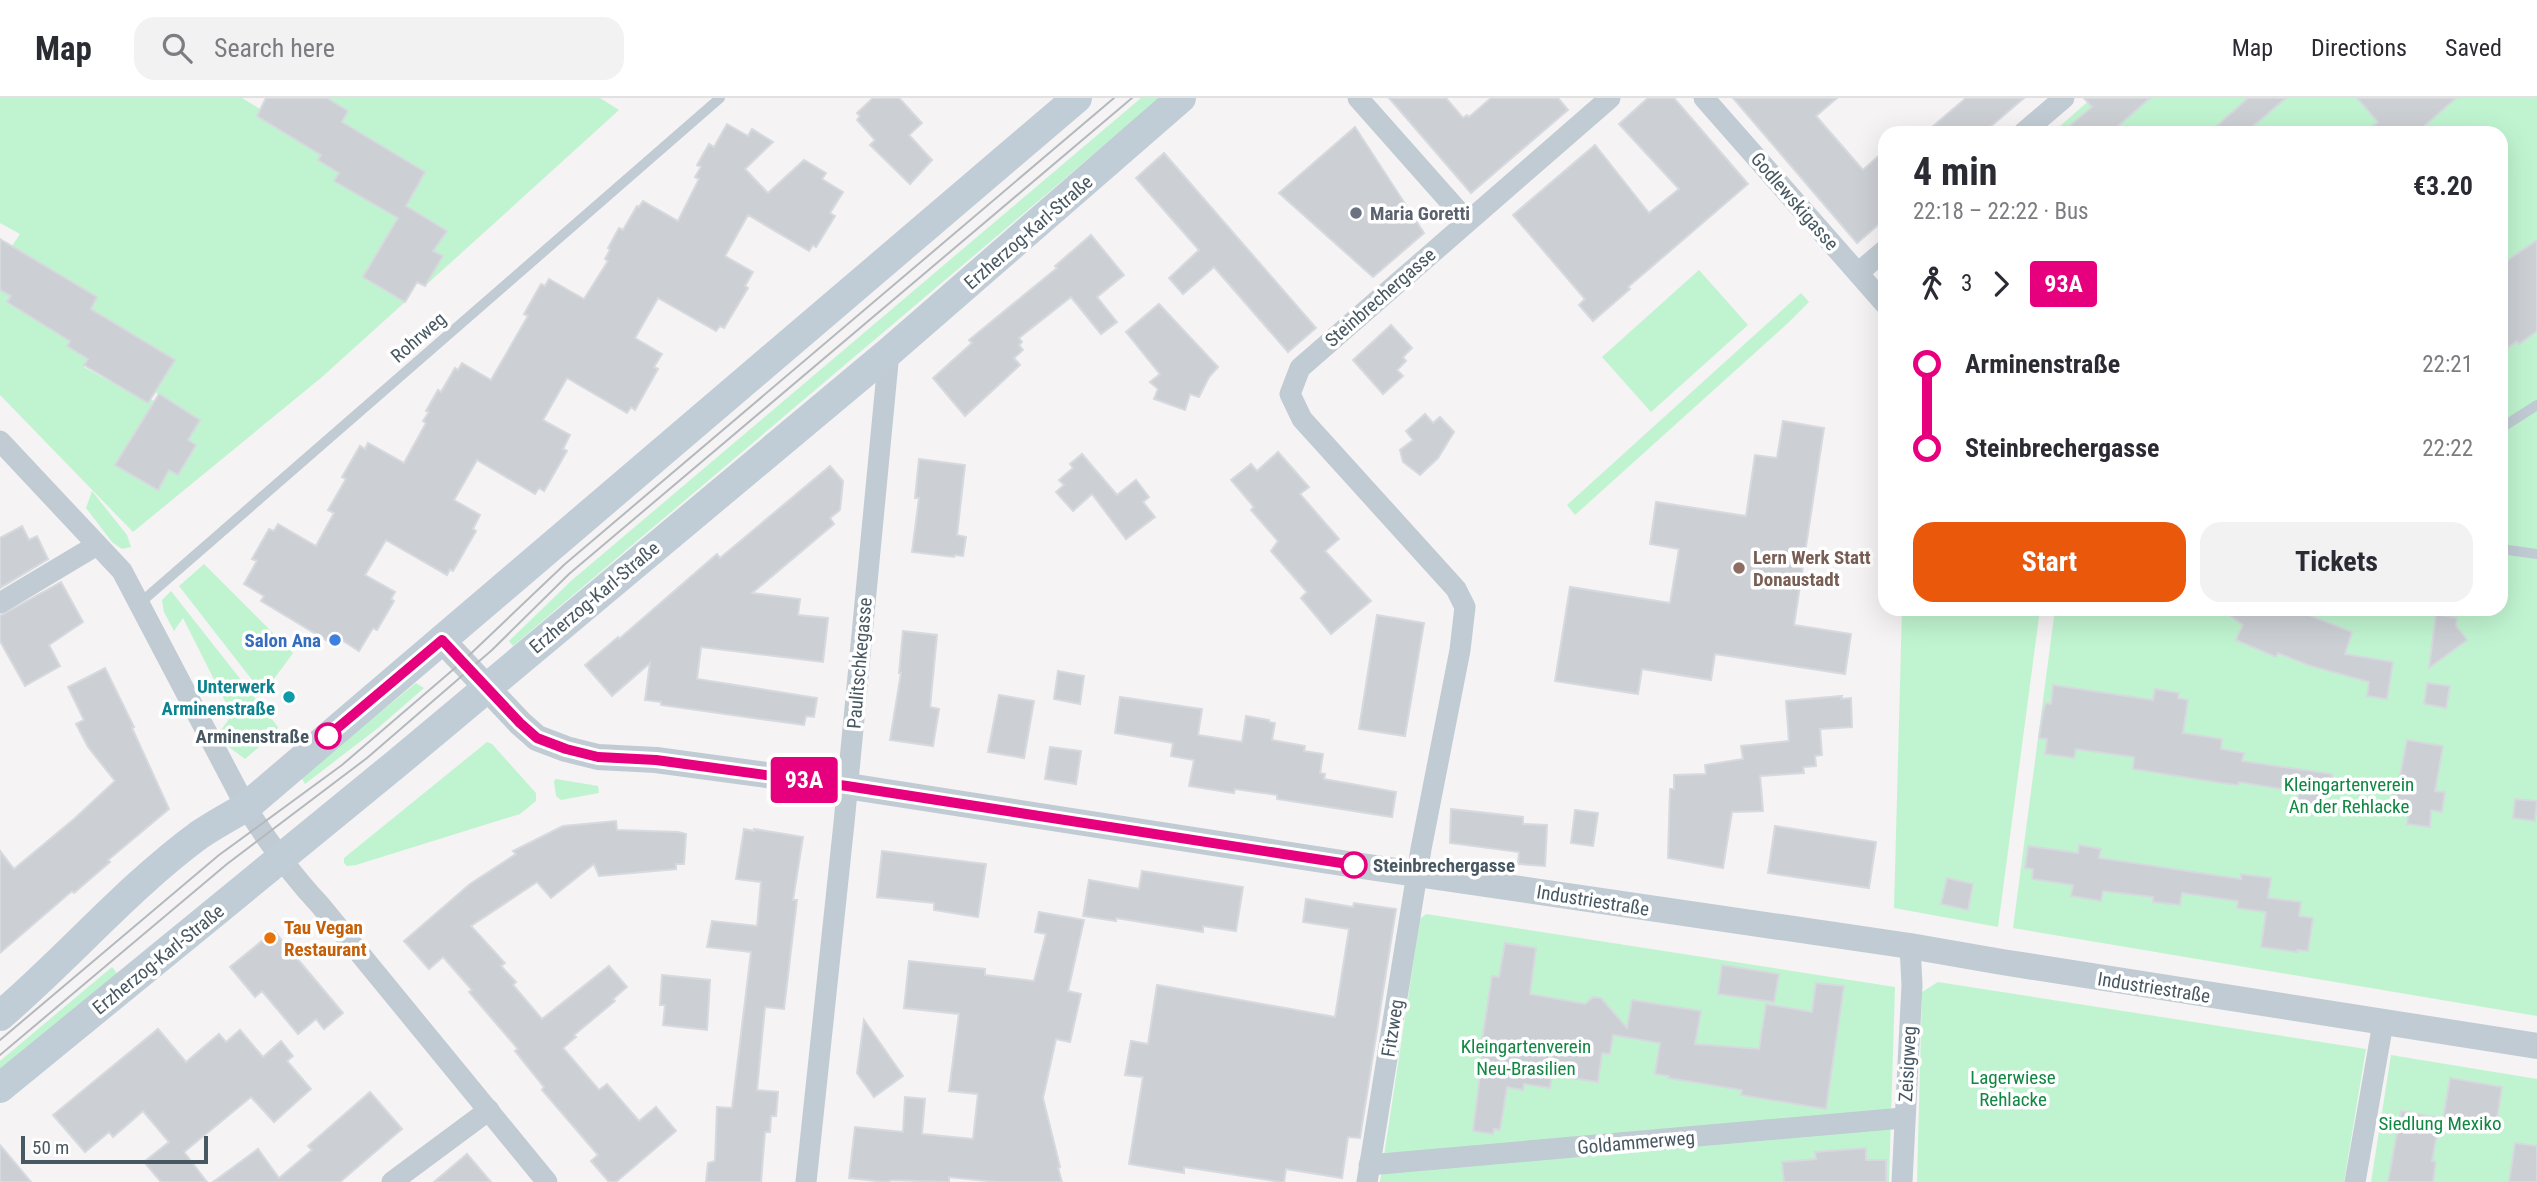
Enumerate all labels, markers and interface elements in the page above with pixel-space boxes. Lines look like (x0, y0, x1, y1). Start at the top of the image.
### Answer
search box (134, 17, 624, 80)
text: Map (35, 29, 92, 68)
icon: search (158, 29, 196, 67)
text: Search here (214, 33, 335, 63)
text: Map (2232, 34, 2273, 62)
text: Directions (2311, 34, 2407, 62)
text: Saved (2445, 34, 2502, 62)
street label: Godlewskigasse (1746, 148, 1843, 255)
text: 4 min (1913, 150, 1997, 194)
street label: Erzherzog-Karl-Straße (959, 170, 1097, 294)
text: €3.20 (2413, 171, 2473, 201)
text: 22:18 – 22:22 · Bus (1913, 198, 2089, 225)
place label: Maria Goretti (1370, 202, 1470, 225)
marker: Maria Goretti (1348, 205, 1364, 221)
street label: Steinbrechergasse (1320, 243, 1440, 352)
icon: walk (1913, 265, 1951, 303)
icon: forward (1982, 265, 2020, 303)
text: 3 (1961, 270, 1972, 297)
text: 93A (2044, 270, 2083, 298)
street label: Rohrweg (386, 307, 451, 368)
text: Arminenstraße (1965, 349, 2120, 379)
text: 22:21 (2422, 351, 2473, 378)
text: Steinbrechergasse (1965, 433, 2159, 463)
text: 22:22 (2422, 435, 2473, 462)
button: Start (1913, 522, 2186, 602)
button: Tickets (2200, 522, 2473, 602)
street label: Erzherzog-Karl-Straße (525, 536, 664, 658)
place label: Lern Werk Statt Donaustadt (1753, 546, 1871, 591)
marker: Lern Werk Statt Donaustadt (1731, 560, 1747, 576)
street label: Paulitschkegasse (842, 596, 877, 730)
place label: Salon Ana (245, 629, 321, 652)
marker: Salon Ana (327, 632, 343, 648)
place label: Unterwerk Arminenstraße (162, 675, 276, 720)
marker: Unterwerk Arminenstraße (281, 689, 297, 705)
marker: Arminenstraße (315, 723, 341, 749)
place label: Arminenstraße (196, 725, 309, 748)
line badge: 93A (764, 757, 844, 803)
text: 93A (785, 766, 823, 794)
park label: Kleingartenverein An der Rehlacke (2284, 773, 2414, 818)
marker: Steinbrechergasse (1341, 852, 1367, 878)
place label: Steinbrechergasse (1373, 854, 1515, 877)
street label: Industriestraße (1535, 880, 1651, 921)
street label: Erzherzog-Karl-Straße (88, 899, 229, 1019)
place label: Tau Vegan Restaurant (284, 916, 367, 961)
marker: Tau Vegan Restaurant (262, 930, 278, 946)
street label: Industriestraße (2096, 967, 2212, 1008)
street label: Fitzweg (1377, 998, 1408, 1059)
street label: Zeisigweg (1894, 1025, 1921, 1103)
park label: Kleingartenverein Neu-Brasilien (1461, 1035, 1591, 1080)
park label: Lagerwiese Rehlacke (1970, 1066, 2056, 1111)
park label: Siedlung Mexiko (2378, 1112, 2502, 1135)
street label: Goldammerweg (1576, 1126, 1696, 1159)
scale bar (21, 1133, 208, 1165)
text: 50 m (32, 1136, 69, 1159)

